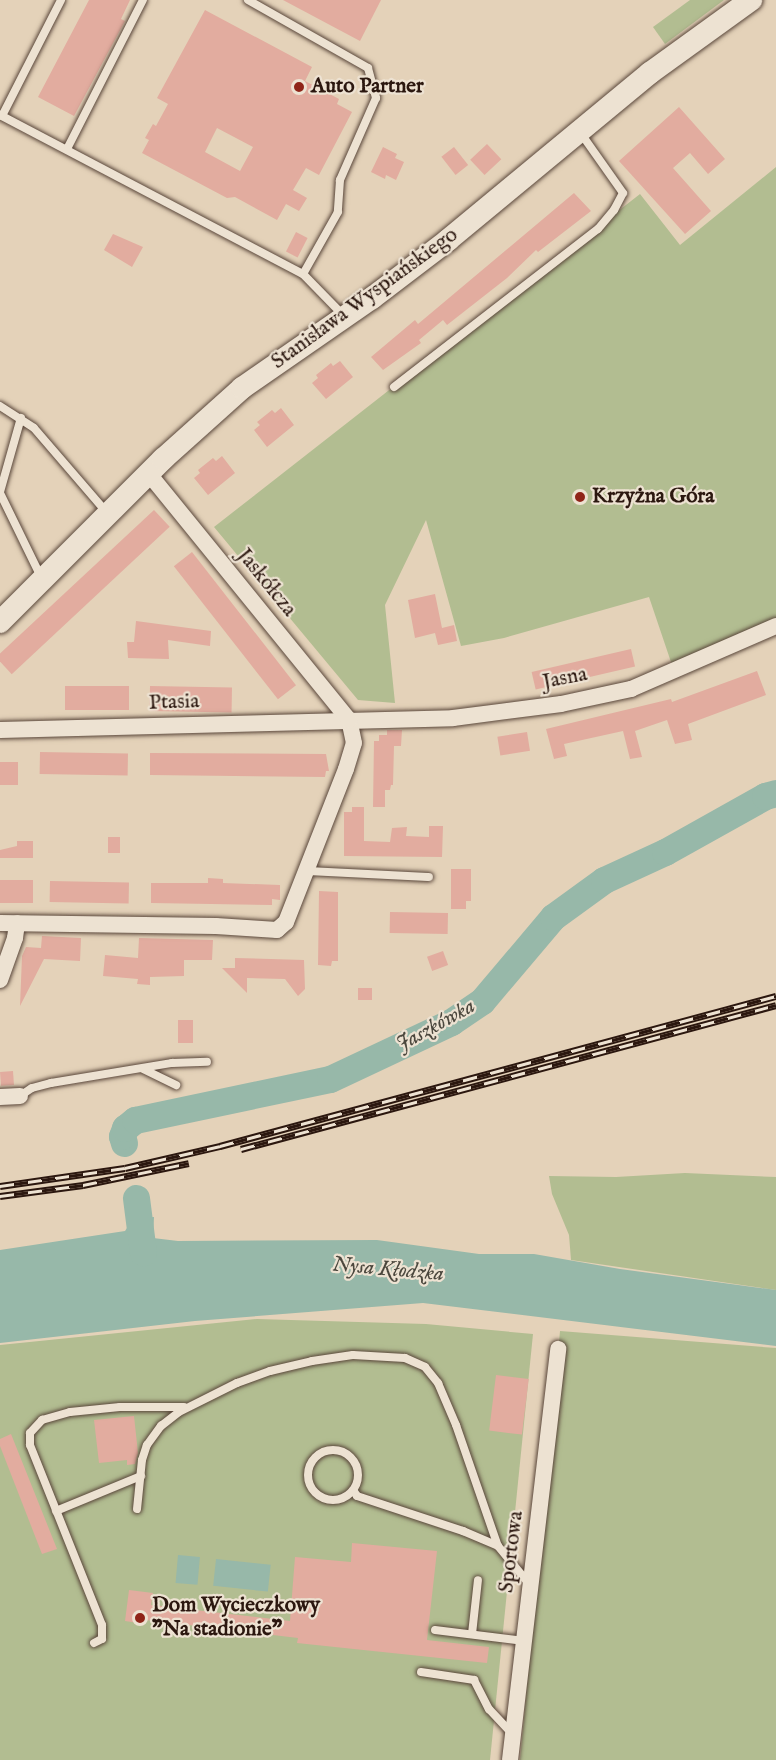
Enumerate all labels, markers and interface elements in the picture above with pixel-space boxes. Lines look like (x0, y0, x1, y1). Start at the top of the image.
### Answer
place label: Auto Partner (311, 74, 424, 100)
marker: Auto Partner (292, 80, 306, 94)
street label: Stanisława Wyspiańskiego (267, 223, 463, 375)
place label: Krzyżna Góra (592, 484, 714, 510)
marker: Krzyżna Góra (573, 490, 587, 504)
street label: Jaskółcza (231, 544, 301, 622)
street label: Jasna (541, 662, 589, 696)
street label: Ptasia (148, 690, 200, 716)
water label: Jaszkówka (392, 994, 480, 1058)
water label: Nysa Kłodzka (331, 1252, 445, 1288)
street label: Sportowa (494, 1510, 530, 1594)
place label: Dom Wycieczkowy "Na stadionie" (152, 1593, 320, 1643)
marker: Dom Wycieczkowy "Na stadionie" (133, 1611, 147, 1625)

